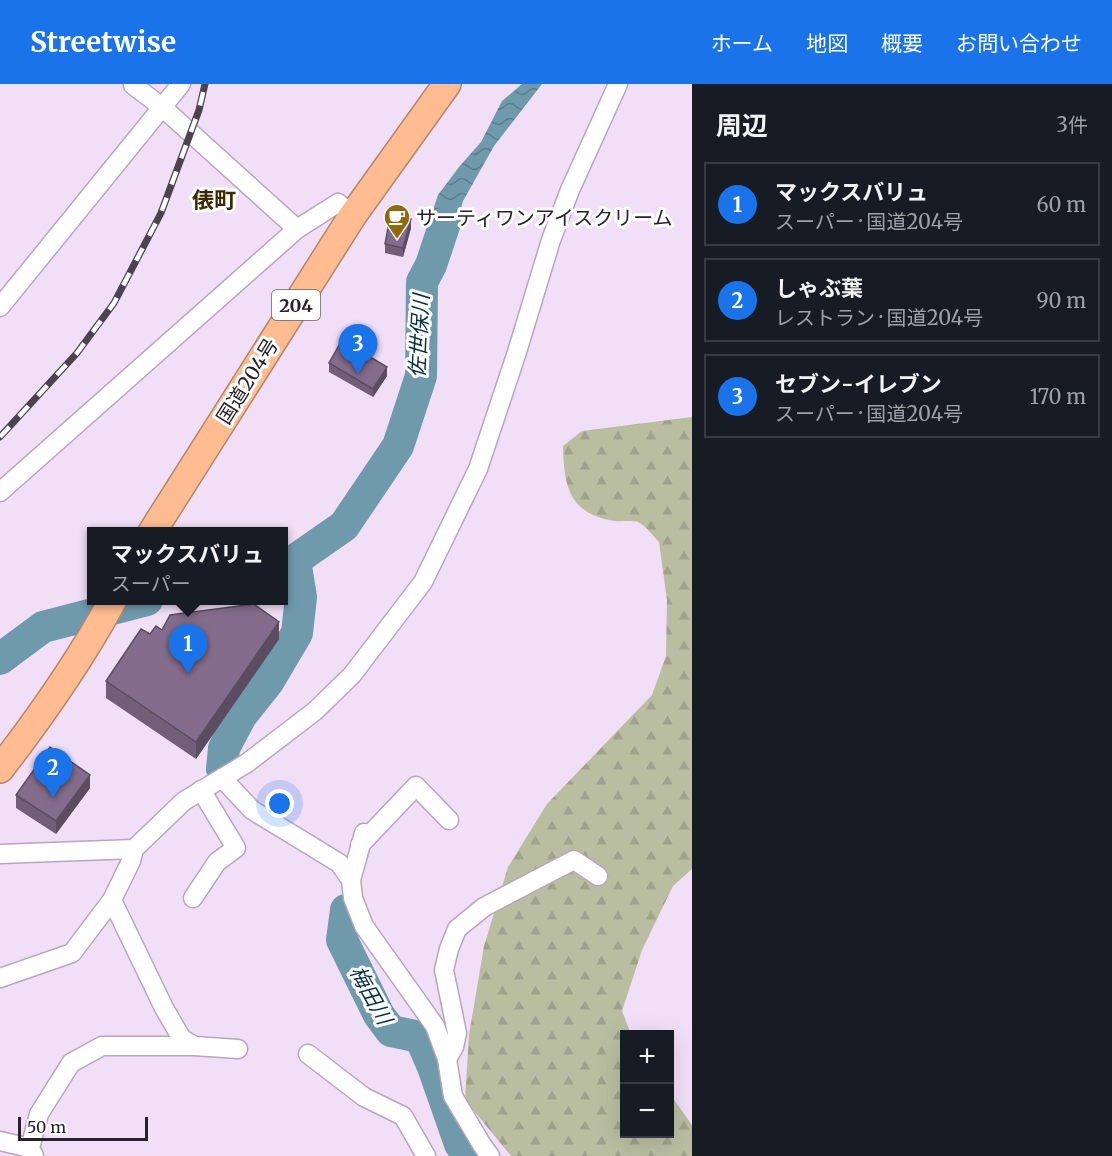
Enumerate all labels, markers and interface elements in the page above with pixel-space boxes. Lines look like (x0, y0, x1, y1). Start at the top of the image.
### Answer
text: Streetwise (30, 24, 176, 60)
text: ホーム (711, 30, 773, 57)
text: 地図 (806, 30, 848, 57)
text: 概要 (881, 30, 923, 57)
text: お問い合わせ (956, 30, 1082, 57)
text: 周辺 (716, 109, 768, 142)
text: 3件 (1057, 112, 1088, 137)
text: マックスバリュ (775, 178, 928, 206)
district label: 俵町 (192, 186, 236, 214)
text: 1 (733, 192, 742, 217)
text: 60 m (1036, 192, 1086, 217)
cafe icon: サーティワンアイスクリーム (382, 202, 412, 240)
place label: サーティワンアイスクリーム (416, 205, 673, 230)
text: スーパー · 国道204号 (775, 209, 963, 234)
text: しゃぶ葉 (775, 274, 863, 302)
text: 2 (732, 288, 743, 313)
text: 90 m (1036, 288, 1086, 313)
road number: 204 (272, 290, 320, 320)
water label: 佐世保川 (403, 291, 435, 379)
text: レストラン · 国道204号 (775, 305, 983, 330)
pin: 3 (338, 324, 378, 374)
street label: 国道204号 (211, 333, 283, 429)
text: セブン-イレブン (775, 370, 942, 398)
text: 3 (732, 384, 743, 409)
text: 170 m (1030, 384, 1086, 409)
text: スーパー · 国道204号 (775, 401, 963, 426)
popup (87, 527, 288, 605)
text: マックスバリュ (111, 540, 264, 568)
text: スーパー (111, 571, 191, 596)
pin: 1 (168, 624, 207, 674)
pin: 2 (34, 748, 72, 798)
your location (265, 789, 294, 818)
water label: 梅田川 (344, 961, 399, 1031)
map controls (620, 1030, 674, 1138)
button: + (620, 1030, 674, 1084)
button: − (620, 1084, 674, 1138)
scale bar (18, 1114, 148, 1142)
text: 50 m (27, 1117, 66, 1137)

